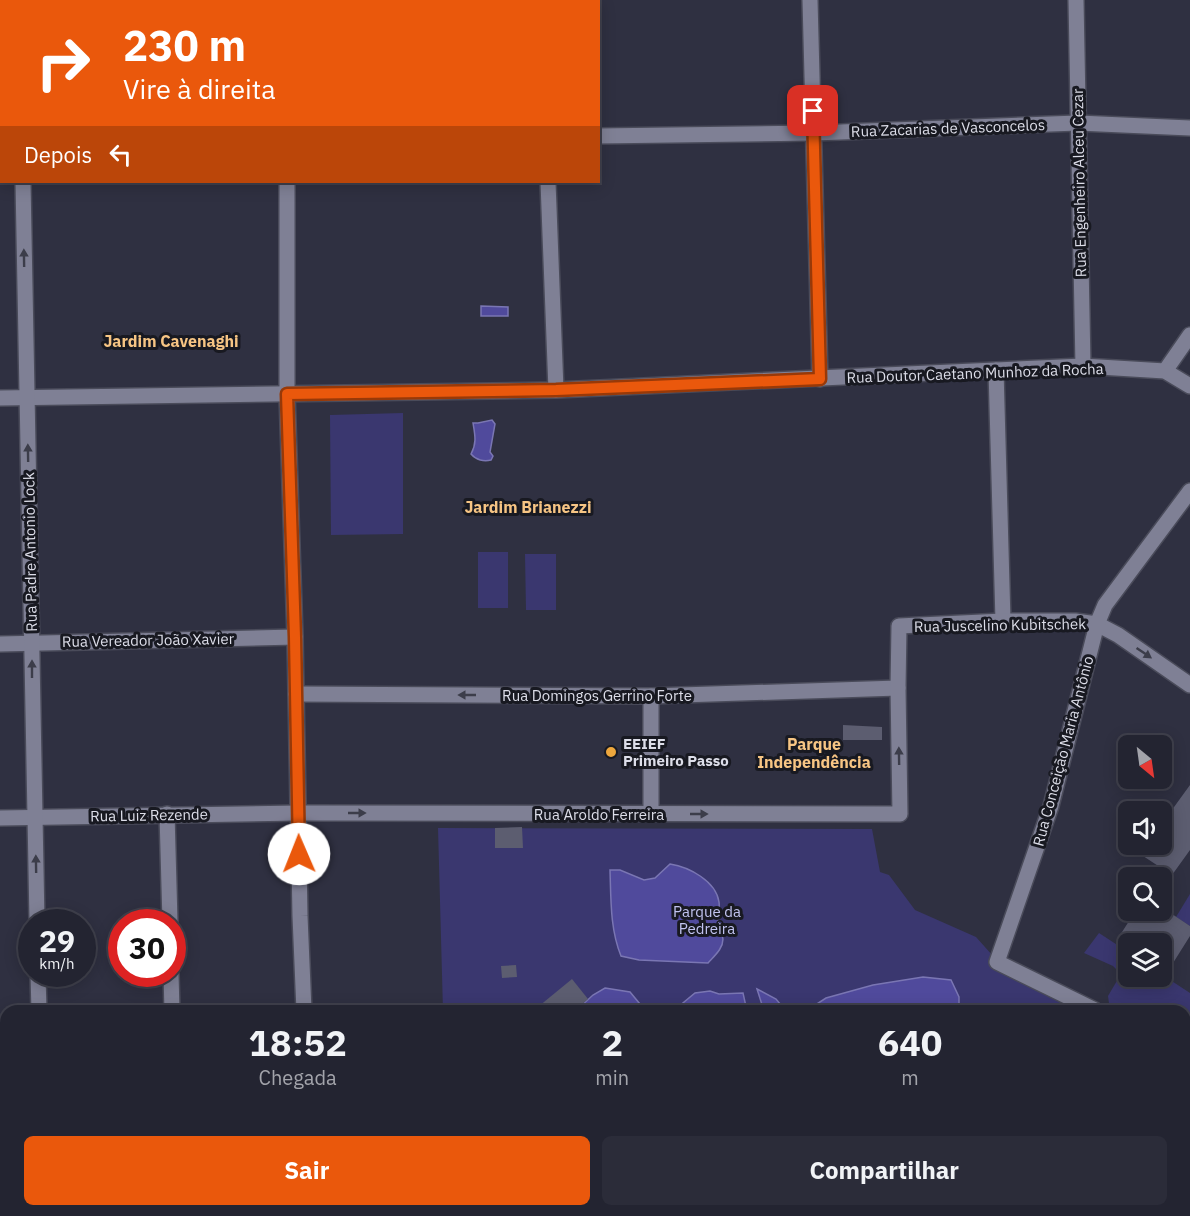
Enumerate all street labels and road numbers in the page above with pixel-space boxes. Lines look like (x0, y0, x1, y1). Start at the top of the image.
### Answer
street label: Rua Engenheiro Alceu Cezar (1068, 88, 1090, 278)
street label: Rua Zacarias de Vasconcelos (851, 115, 1045, 141)
street label: Rua Doutor Caetano Munhoz da Rocha (846, 359, 1104, 387)
street label: Rua Padre Antonio Lock (19, 472, 41, 632)
street label: Rua Juscelino Kubitschek (914, 614, 1086, 636)
street label: Rua Vereador João Xavier (62, 629, 235, 651)
street label: Rua Conceição Maria Antônio (1028, 654, 1098, 848)
street label: Rua Domingos Gerrino Forte (502, 686, 692, 705)
street label: Rua Luiz Rezende (90, 804, 208, 826)
street label: Rua Aroldo Ferreira (534, 805, 664, 824)

